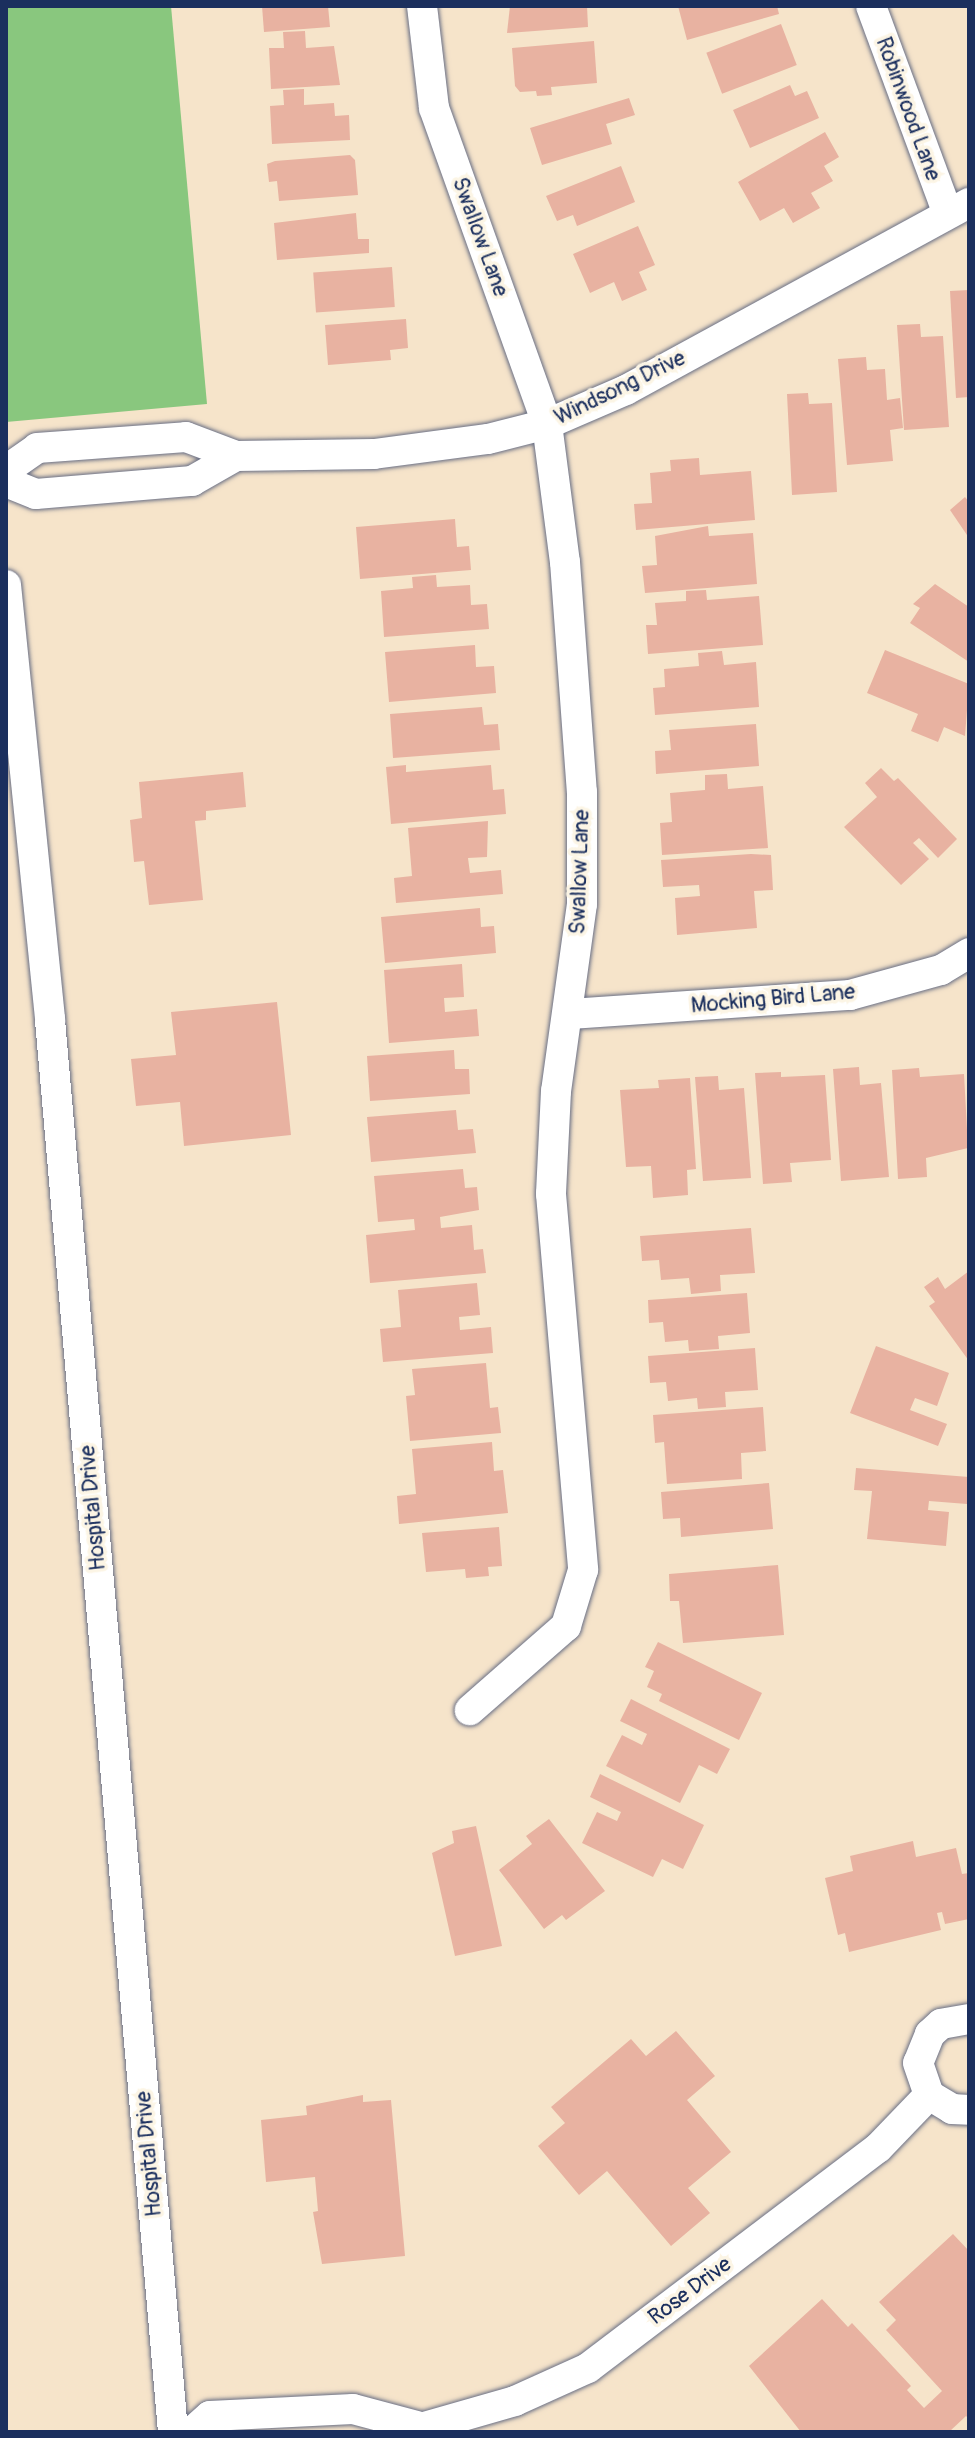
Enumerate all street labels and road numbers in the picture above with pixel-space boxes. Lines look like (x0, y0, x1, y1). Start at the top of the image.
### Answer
street label: Robinwood Lane (870, 34, 946, 184)
street label: Swallow Lane (446, 174, 514, 300)
street label: Windsong Drive (550, 345, 690, 431)
street label: Swallow Lane (565, 809, 595, 935)
street label: Mocking Bird Lane (690, 979, 856, 1019)
street label: Hospital Drive (74, 1444, 112, 1572)
street label: Hospital Drive (130, 2090, 168, 2218)
street label: Rose Drive (643, 2251, 737, 2331)

